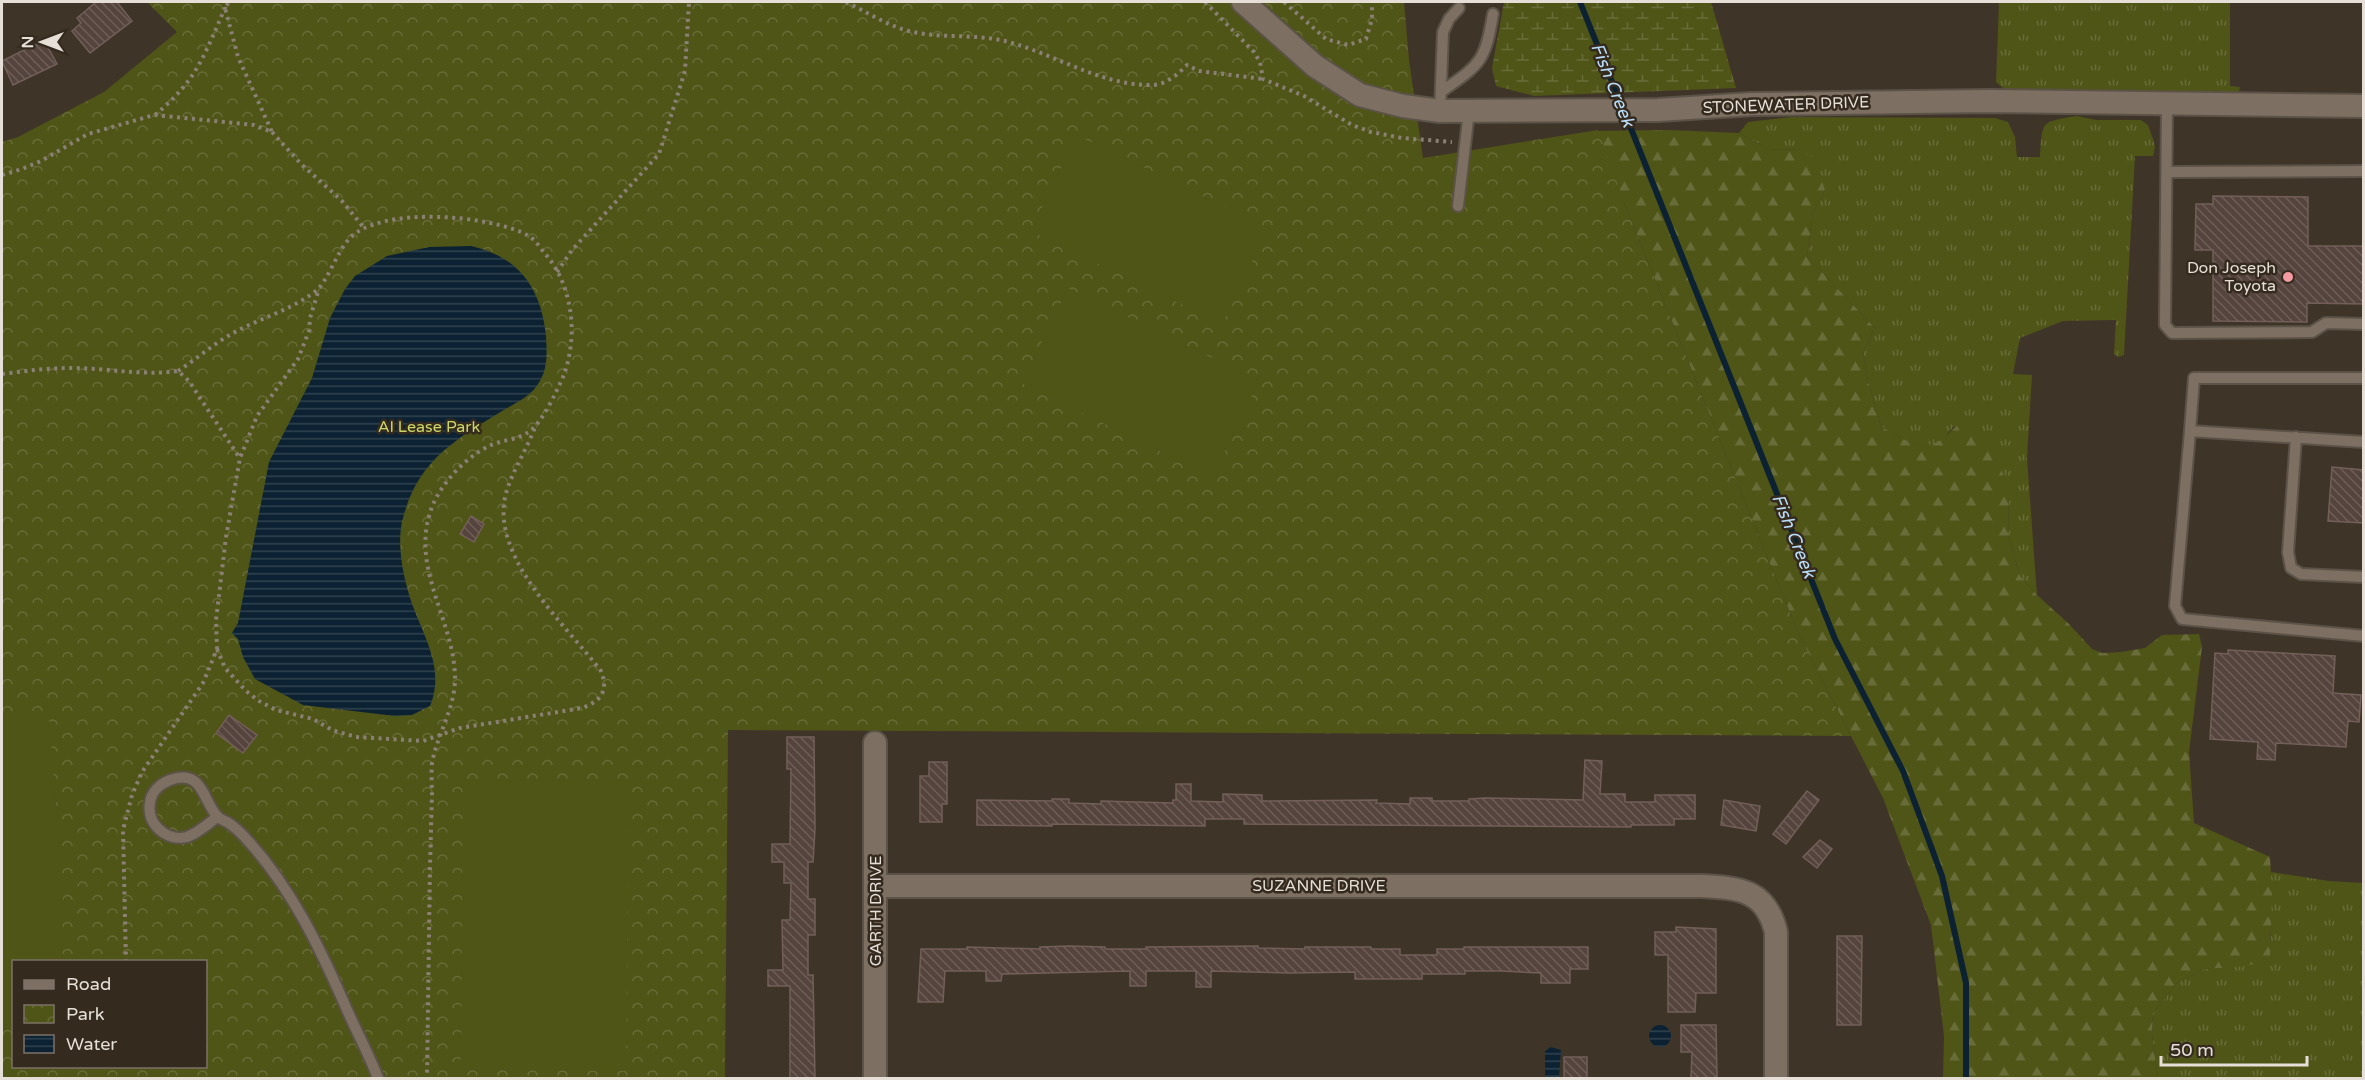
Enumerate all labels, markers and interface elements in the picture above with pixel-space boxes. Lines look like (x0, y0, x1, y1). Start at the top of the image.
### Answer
north arrow (12, 12, 72, 72)
text: N (18, 36, 38, 48)
water label: Fish Creek (1586, 40, 1640, 131)
street label: STONEWATER DRIVE (1702, 92, 1870, 118)
place label: Don Joseph Toyota (2187, 258, 2276, 296)
marker: Don Joseph Toyota (2281, 270, 2295, 284)
park label: Al Lease Park (378, 417, 480, 437)
water label: Fish Creek (1767, 491, 1821, 582)
street label: GARTH DRIVE (866, 856, 886, 966)
street label: SUZANNE DRIVE (1252, 876, 1386, 896)
legend (12, 960, 207, 1068)
text: Road (66, 973, 111, 995)
text: Park (66, 1003, 105, 1025)
scale bar (2161, 1029, 2306, 1067)
text: Water (66, 1033, 117, 1055)
text: 50 m (2170, 1039, 2214, 1061)

